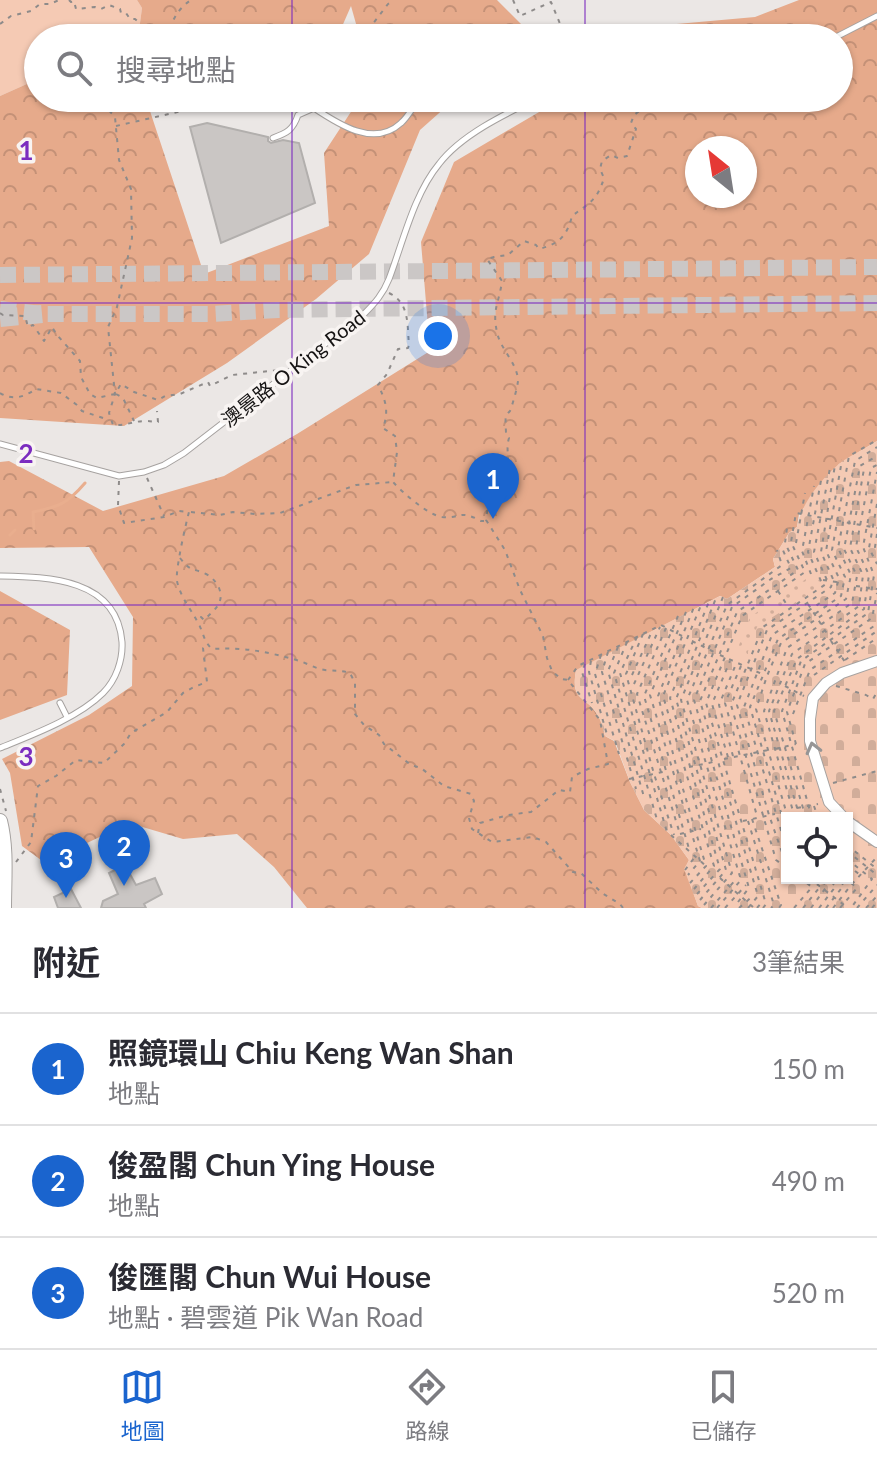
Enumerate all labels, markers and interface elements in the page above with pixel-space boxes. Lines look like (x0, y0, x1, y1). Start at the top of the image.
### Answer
search box (24, 24, 853, 112)
icon: search (52, 46, 96, 90)
text: 搜尋地點 (116, 51, 236, 87)
text: 1 (18, 134, 34, 166)
north arrow (685, 136, 757, 208)
street label: 澳景路 O King Road (217, 305, 369, 431)
your location (418, 316, 458, 356)
text: 2 (18, 437, 34, 469)
pin: 1 (467, 453, 519, 519)
text: 3 (18, 740, 34, 772)
one-way arrow (805, 742, 822, 755)
map controls (781, 812, 853, 884)
button: locate (781, 812, 853, 884)
pin: 2 (98, 820, 150, 886)
pin: 3 (40, 832, 92, 898)
text: 附近 (32, 941, 100, 982)
text: 3筆結果 (752, 946, 845, 978)
text: 照鏡環山 Chiu Keng Wan Shan (108, 1034, 514, 1070)
text: 1 (50, 1053, 66, 1085)
text: 150 m (772, 1053, 845, 1085)
text: 地點 (108, 1077, 160, 1109)
text: 俊盈閣 Chun Ying House (108, 1146, 435, 1182)
text: 2 (50, 1165, 66, 1197)
text: 490 m (772, 1165, 845, 1197)
text: 地點 (108, 1189, 160, 1221)
text: 俊匯閣 Chun Wui House (108, 1258, 431, 1294)
text: 3 (50, 1277, 66, 1309)
text: 520 m (772, 1277, 845, 1309)
text: 地點 · 碧雲道 Pik Wan Road (108, 1301, 423, 1333)
tab: 地圖 (120, 1365, 165, 1445)
tab: 路線 (405, 1365, 450, 1445)
tab: 已儲存 (690, 1365, 757, 1445)

